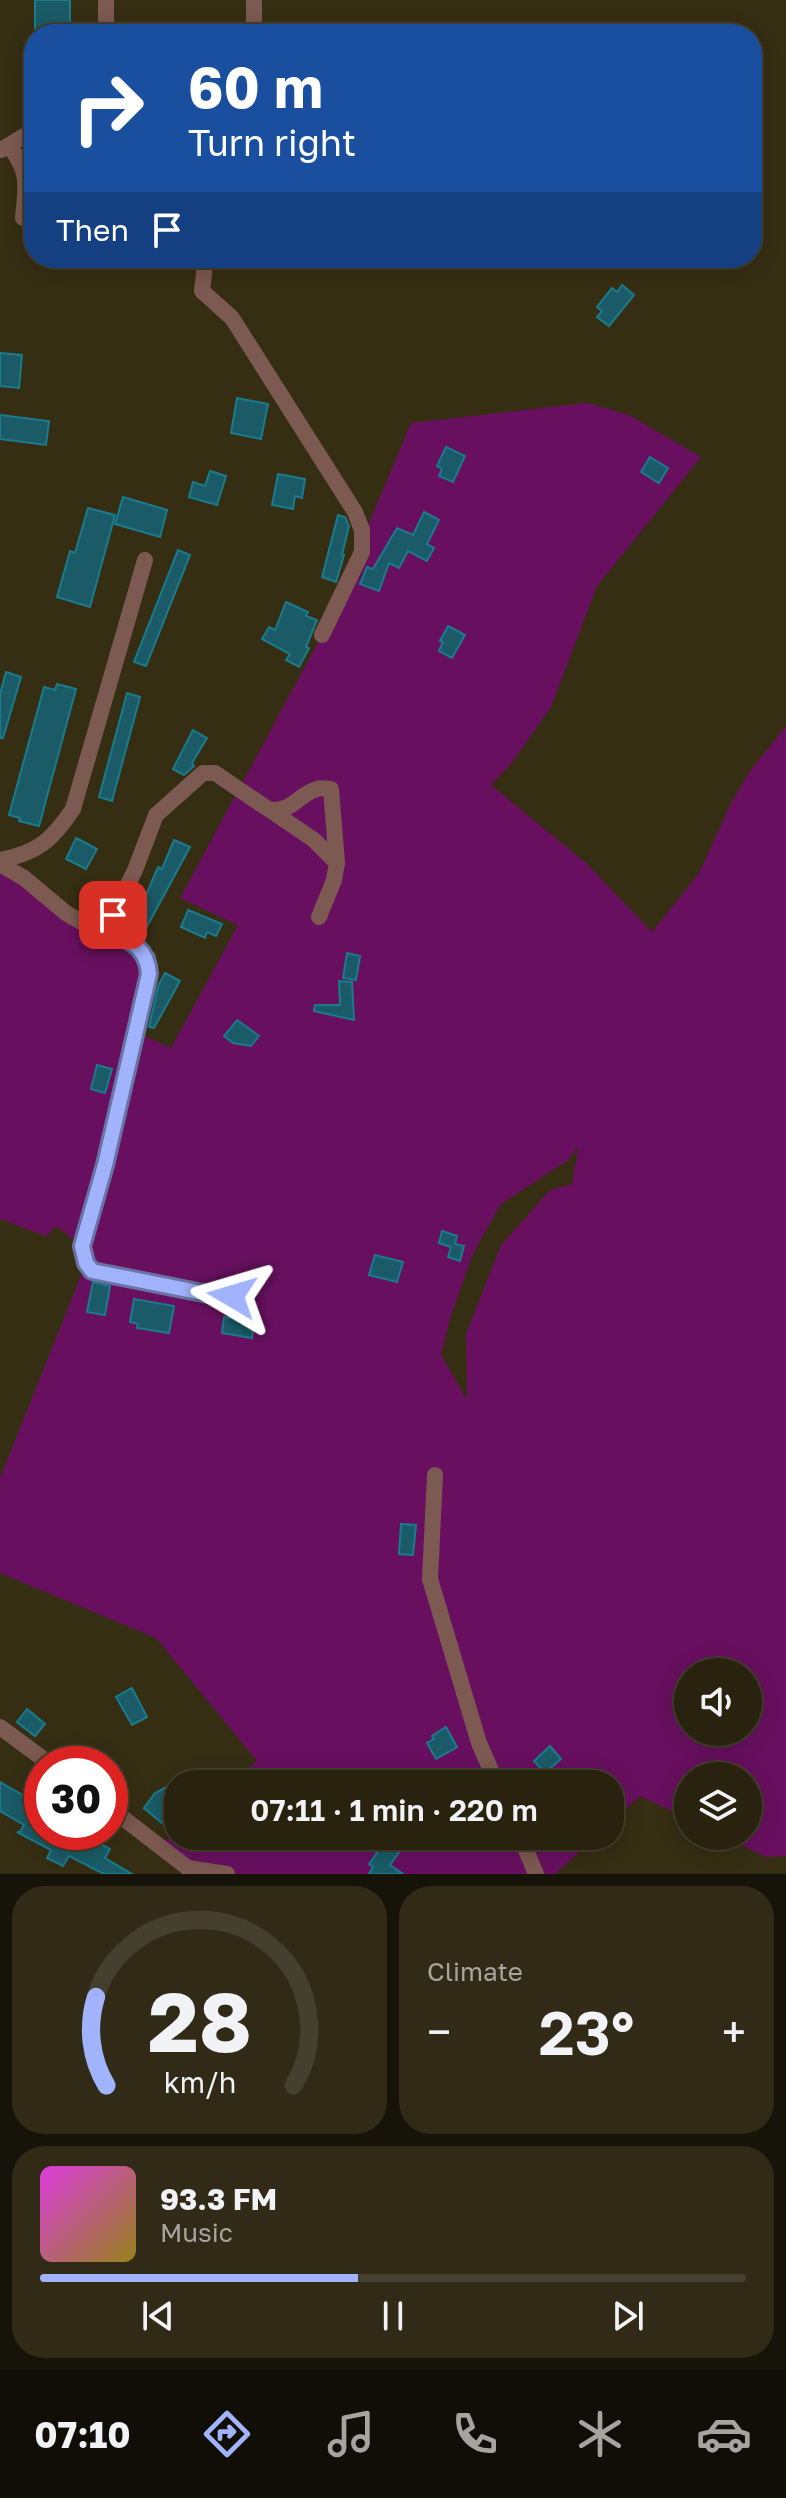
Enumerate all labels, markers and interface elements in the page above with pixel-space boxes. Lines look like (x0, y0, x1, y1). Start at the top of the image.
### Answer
text: 60 m (188, 53, 323, 120)
icon: right (56, 56, 160, 160)
text: Turn right (188, 121, 356, 164)
icon: arrive (145, 208, 189, 252)
text: Then (56, 212, 129, 248)
pin (79, 881, 147, 949)
icon: arrive (91, 893, 135, 937)
position arrow (190, 1254, 274, 1338)
map controls (674, 1658, 762, 1850)
button: sound (674, 1658, 762, 1746)
speed limit sign: 30 (24, 1746, 128, 1850)
button: layers (674, 1762, 762, 1850)
text: 07:11 · 1 min · 220 m (250, 1792, 538, 1828)
text: Climate (427, 1956, 523, 1987)
text: 28 (148, 1970, 252, 2070)
text: 23° (539, 1996, 634, 2068)
text: − (427, 2005, 451, 2058)
text: + (722, 2005, 746, 2058)
text: km/h (163, 2065, 236, 2099)
text: 93.3 FM (160, 2181, 277, 2217)
text: Music (160, 2217, 233, 2248)
icon: previous (136, 2294, 180, 2338)
icon: pause (371, 2294, 415, 2338)
icon: next (606, 2294, 650, 2338)
icon: directions (199, 2406, 255, 2462)
icon: music (323, 2406, 379, 2462)
icon: phone (447, 2406, 503, 2462)
icon: climate (572, 2406, 628, 2462)
icon: car (696, 2406, 752, 2462)
text: 07:10 (34, 2413, 131, 2456)

